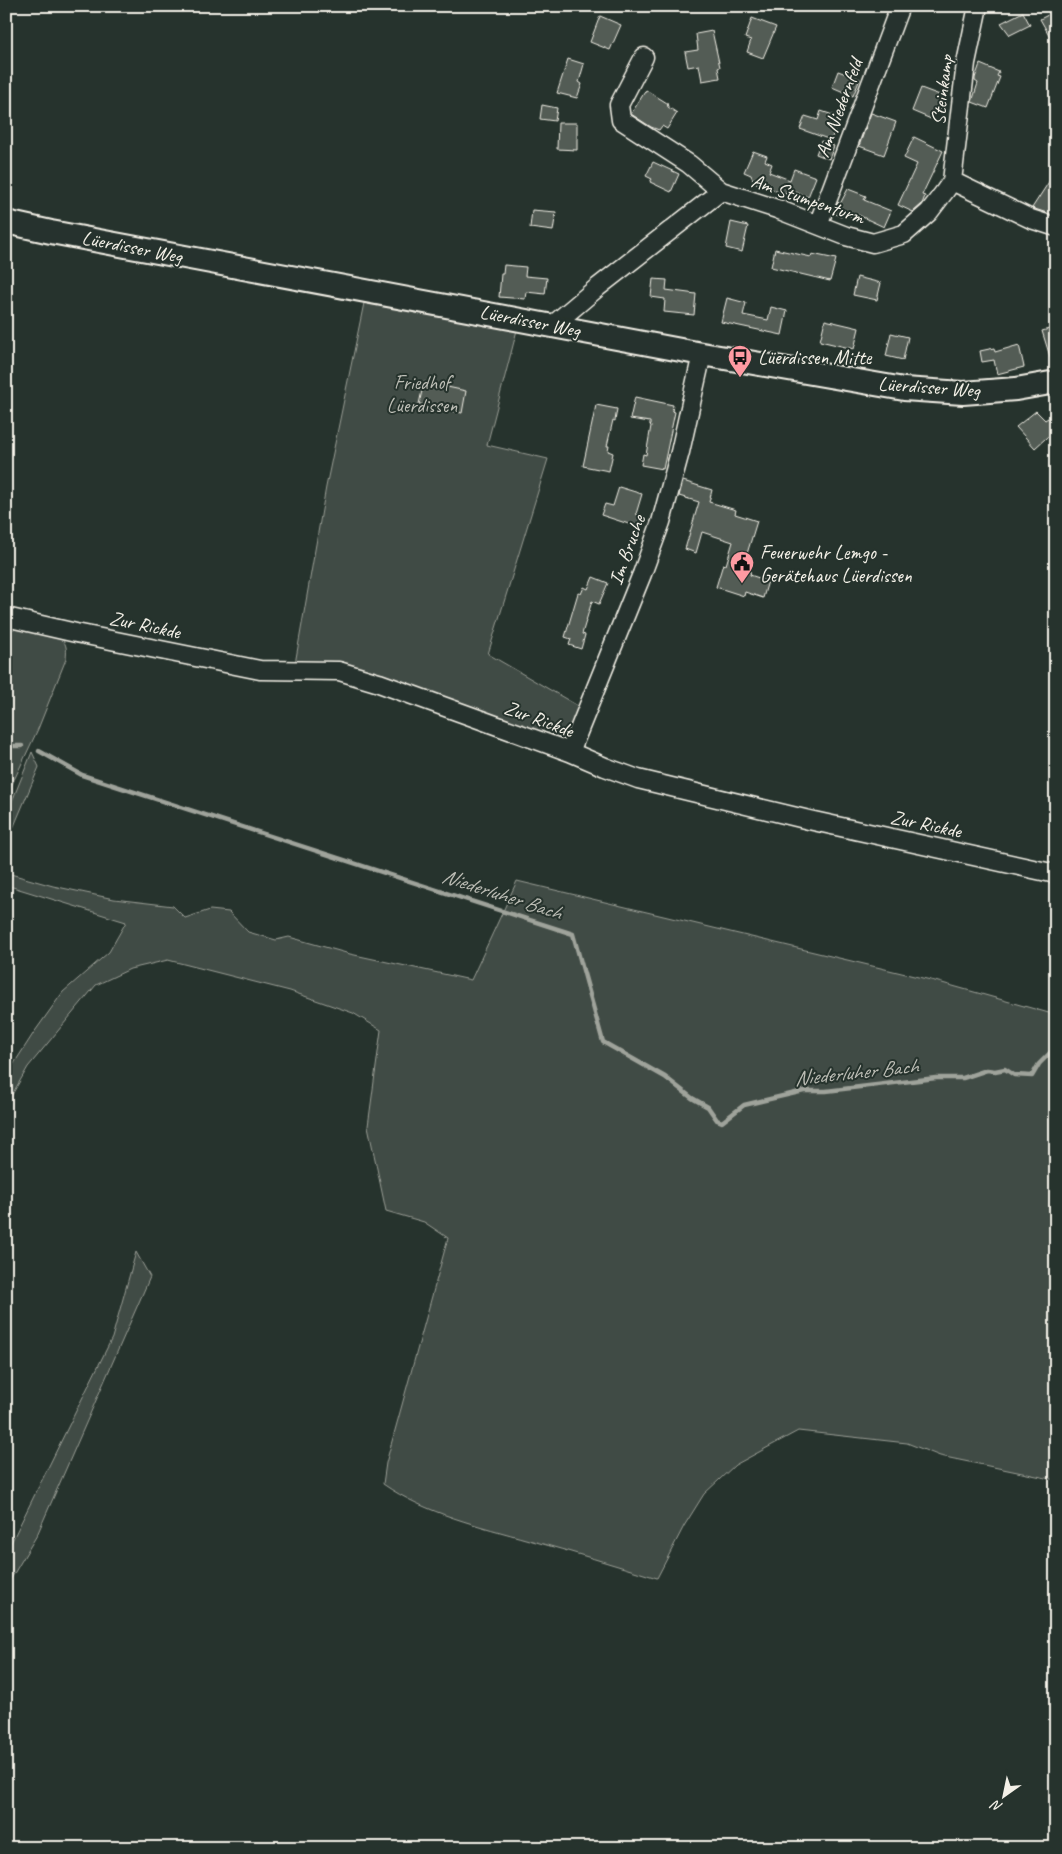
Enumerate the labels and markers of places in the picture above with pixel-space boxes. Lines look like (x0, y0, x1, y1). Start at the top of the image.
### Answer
bus stop icon: Lüerdissen Mitte (727, 344, 753, 378)
place label: Lüerdissen Mitte (758, 345, 873, 370)
place label: Feuerwehr Lemgo - Gerätehaus Lüerdissen (760, 540, 913, 588)
public building icon: Feuerwehr Lemgo - Gerätehaus Lüerdissen (729, 550, 755, 584)

